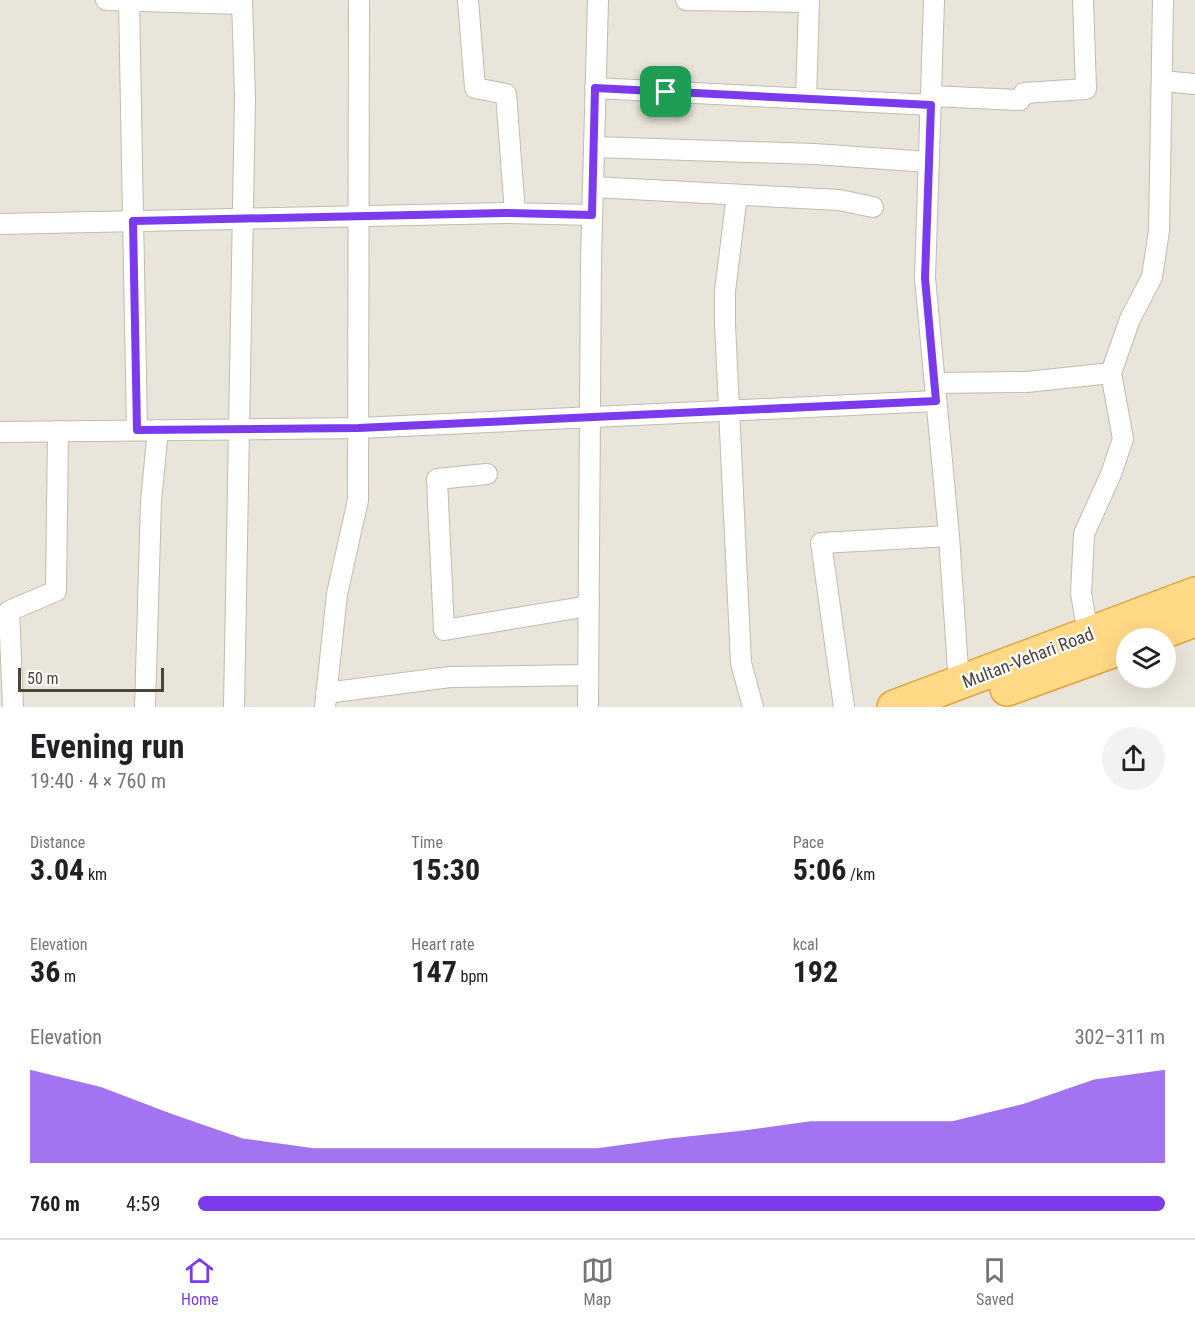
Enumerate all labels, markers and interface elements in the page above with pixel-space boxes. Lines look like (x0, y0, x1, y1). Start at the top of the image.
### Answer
pin (640, 66, 691, 117)
icon: arrive (649, 75, 682, 108)
street label: Multan-Vehari Road (959, 623, 1096, 692)
map controls (1116, 628, 1176, 688)
button: layers (1116, 628, 1176, 688)
scale bar (18, 665, 164, 692)
text: 50 m (27, 669, 59, 688)
text: Evening run (30, 727, 185, 766)
button: share (1102, 727, 1165, 790)
text: 19:40 · 4 × 760 m (30, 769, 166, 793)
text: Distance (30, 833, 85, 852)
text: Time (411, 833, 443, 852)
text: Pace (793, 833, 824, 852)
text: 3.04 (30, 852, 84, 887)
text: 15:30 (411, 852, 480, 887)
text: 5:06 (793, 852, 846, 887)
text: km (84, 865, 107, 884)
text: /km (846, 865, 875, 884)
text: Elevation (30, 935, 88, 954)
text: Heart rate (411, 935, 475, 954)
text: kcal (793, 935, 818, 954)
text: 36 (30, 954, 60, 989)
text: 147 (411, 954, 457, 989)
text: 192 (793, 954, 838, 989)
text: m (60, 967, 76, 986)
text: bpm (457, 967, 488, 986)
text: Elevation (30, 1025, 102, 1049)
text: 302–311 m (1075, 1025, 1165, 1049)
text: 760 m (30, 1192, 80, 1216)
text: 4:59 (126, 1192, 160, 1216)
tab: Home (181, 1254, 219, 1309)
tab: Map (581, 1254, 614, 1309)
tab: Saved (976, 1254, 1014, 1309)

